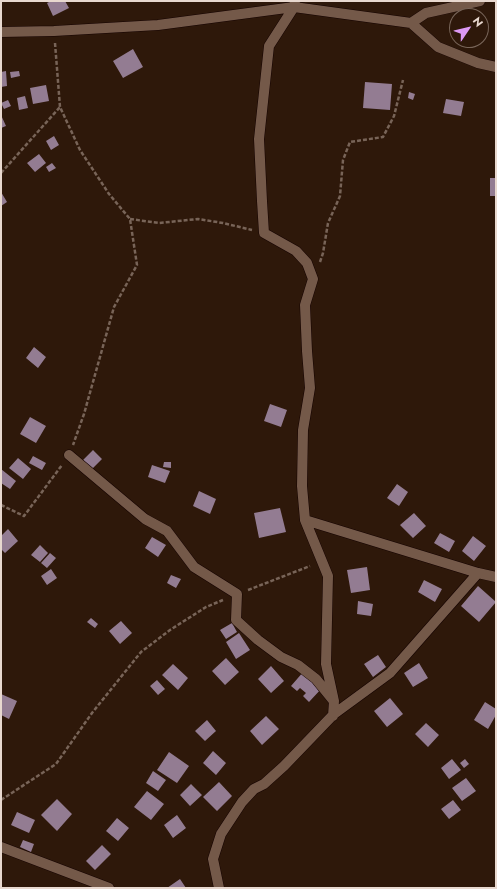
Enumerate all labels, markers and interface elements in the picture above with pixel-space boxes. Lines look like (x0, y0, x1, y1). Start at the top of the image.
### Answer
north arrow (449, 8, 489, 48)
text: N (469, 14, 487, 30)

